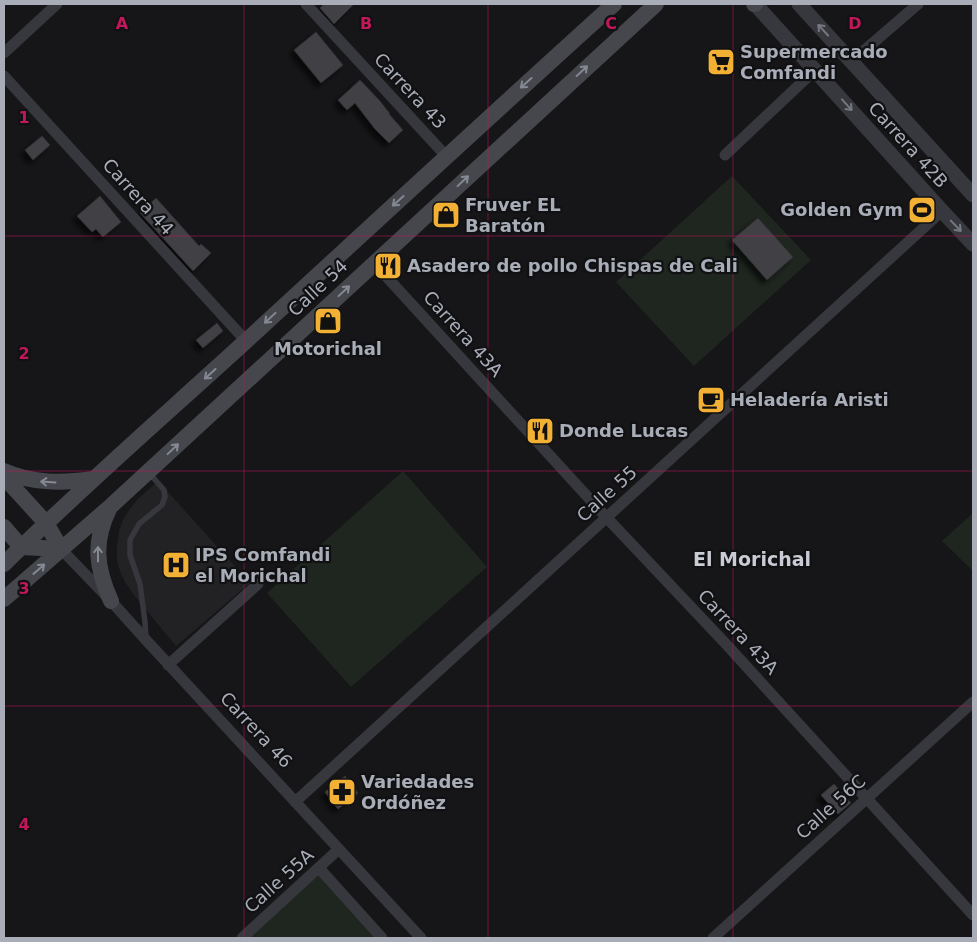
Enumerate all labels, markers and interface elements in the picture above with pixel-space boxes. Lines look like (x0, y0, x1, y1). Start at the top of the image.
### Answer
text: A (116, 14, 129, 33)
text: B (360, 14, 372, 33)
text: C (605, 14, 617, 33)
text: D (848, 14, 862, 33)
one-way arrow (817, 23, 829, 36)
place label: Supermercado Comfandi (740, 41, 888, 83)
supermarket icon: Supermercado Comfandi (706, 47, 736, 77)
street label: Carrera 43 (370, 48, 451, 133)
one-way arrow (576, 65, 589, 77)
one-way arrow (520, 77, 533, 89)
street label: Carrera 42B (864, 97, 952, 192)
one-way arrow (841, 99, 853, 112)
text: 1 (18, 108, 30, 127)
street label: Carrera 44 (99, 154, 178, 239)
one-way arrow (457, 175, 469, 187)
place label: Fruver EL Baratón (465, 194, 561, 236)
sports icon: Golden Gym (907, 195, 937, 225)
one-way arrow (391, 196, 404, 207)
place label: Golden Gym (780, 199, 903, 220)
shop icon: Fruver EL Baratón (431, 200, 461, 230)
one-way arrow (950, 219, 962, 232)
restaurant icon: Asadero de pollo Chispas de Cali (373, 251, 403, 281)
street label: Calle 54 (284, 255, 352, 320)
place label: Asadero de pollo Chispas de Cali (407, 255, 738, 276)
one-way arrow (337, 286, 350, 297)
street label: Carrera 43A (419, 286, 508, 381)
shop icon: Motorichal (313, 306, 343, 336)
one-way arrow (264, 312, 277, 324)
place label: Motorichal (274, 338, 382, 359)
text: 2 (18, 344, 30, 363)
one-way arrow (203, 368, 216, 380)
cafe icon: Heladería Aristi (696, 385, 726, 415)
place label: Heladería Aristi (730, 389, 889, 410)
restaurant icon: Donde Lucas (525, 416, 555, 446)
place label: Donde Lucas (559, 420, 688, 441)
one-way arrow (166, 443, 179, 455)
street label: Calle 55 (572, 461, 641, 526)
one-way arrow (40, 477, 56, 486)
place label: IPS Comfandi el Morichal (195, 544, 330, 586)
one-way arrow (94, 546, 103, 562)
district label: El Morichal (693, 548, 811, 570)
hospital icon: IPS Comfandi el Morichal (161, 550, 191, 580)
one-way arrow (32, 563, 45, 574)
text: 3 (18, 579, 30, 598)
street label: Carrera 43A (694, 585, 783, 679)
street label: Carrera 46 (216, 687, 297, 772)
street label: Calle 56C (792, 770, 870, 843)
place label: Variedades Ordóñez (361, 771, 474, 813)
pharmacy icon: Variedades Ordóñez (327, 777, 357, 807)
text: 4 (18, 815, 30, 834)
street label: Calle 55A (240, 844, 318, 917)

